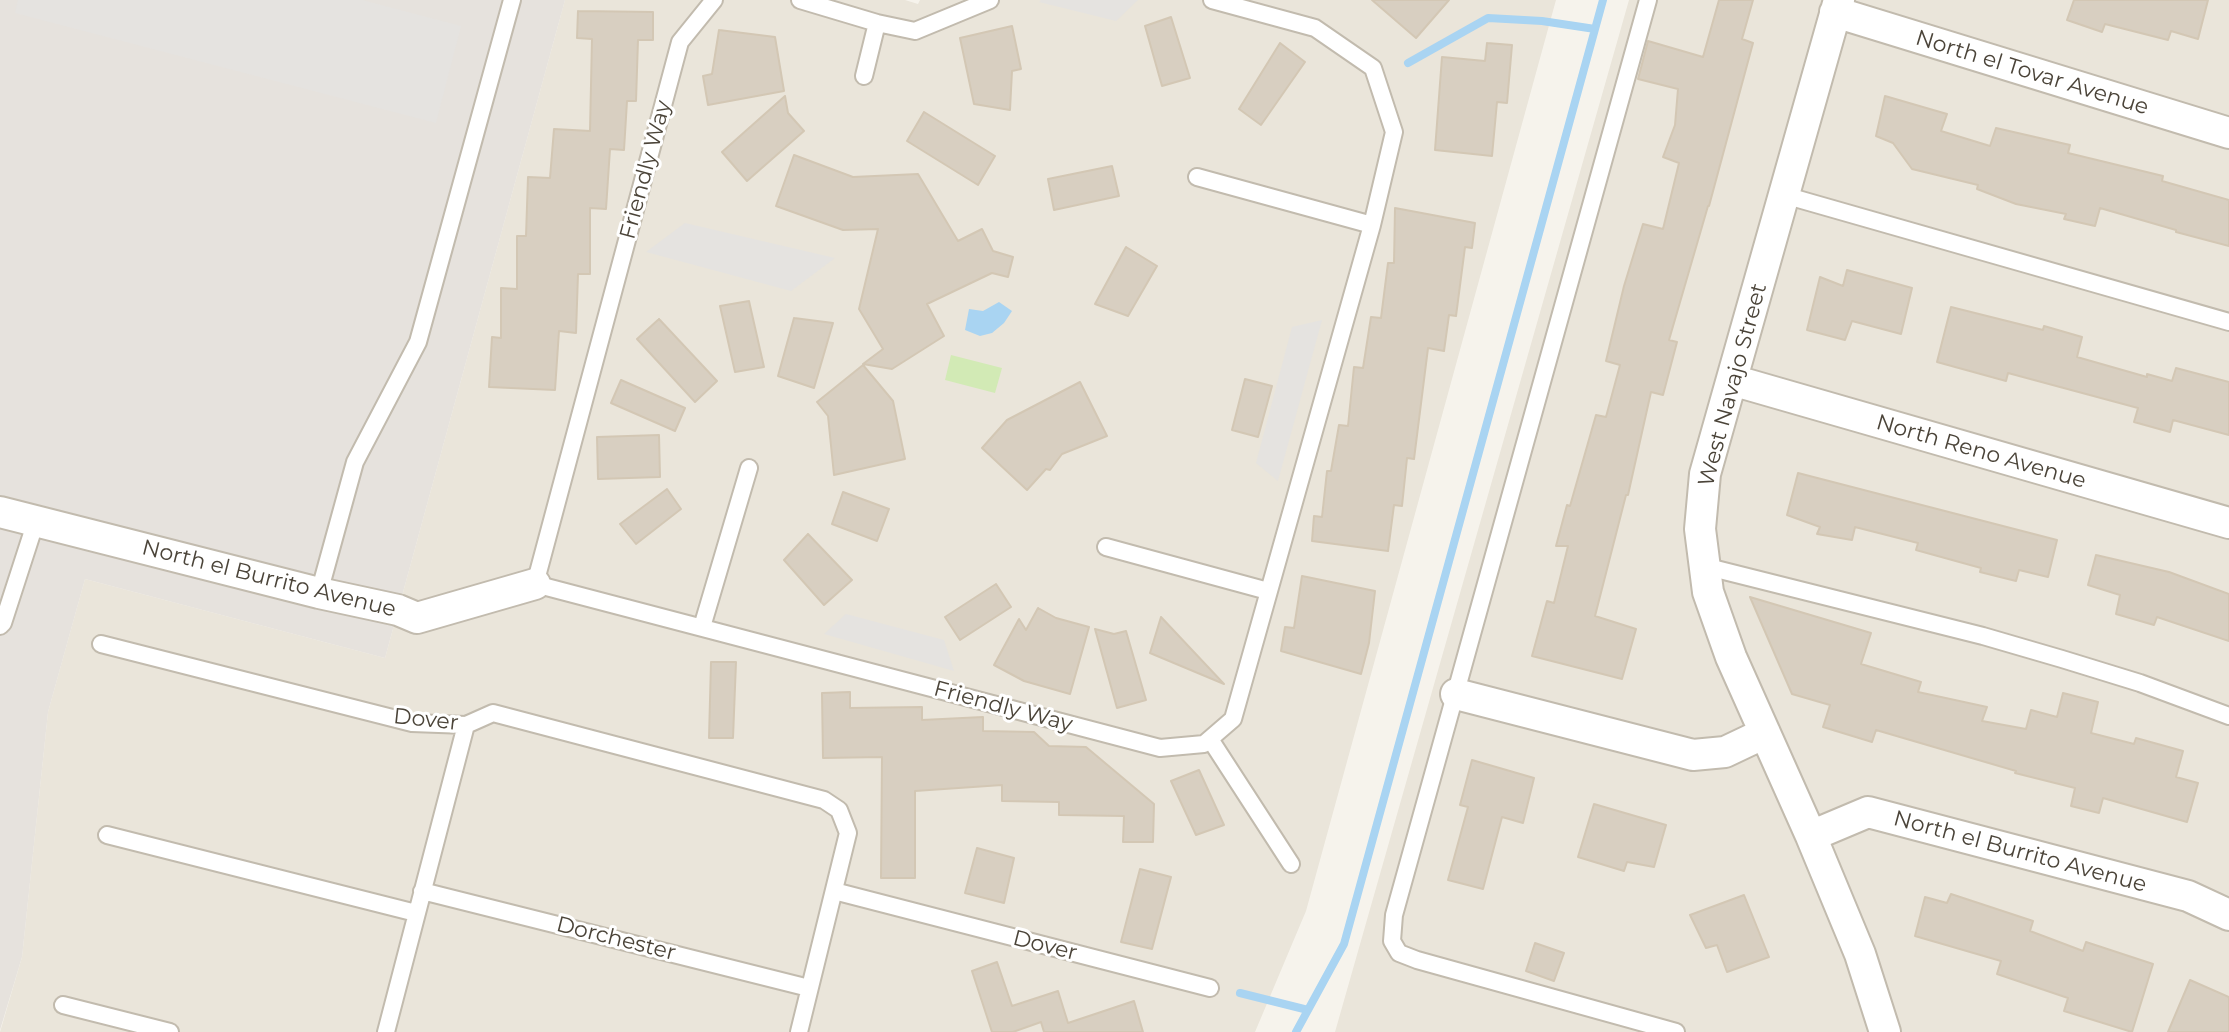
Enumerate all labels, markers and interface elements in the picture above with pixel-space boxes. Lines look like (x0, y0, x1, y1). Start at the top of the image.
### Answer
street label: North el Tovar Avenue (1912, 25, 2152, 121)
street label: Friendly Way (615, 98, 677, 242)
street label: West Navajo Street (1693, 281, 1773, 489)
street label: North Reno Avenue (1873, 409, 2089, 495)
street label: North el Burrito Avenue (139, 535, 399, 623)
street label: Friendly Way (931, 676, 1075, 738)
street label: Dover (392, 703, 460, 737)
street label: North el Burrito Avenue (1891, 805, 2149, 899)
street label: Dorchester (553, 911, 679, 967)
street label: Dover (1010, 925, 1080, 967)

